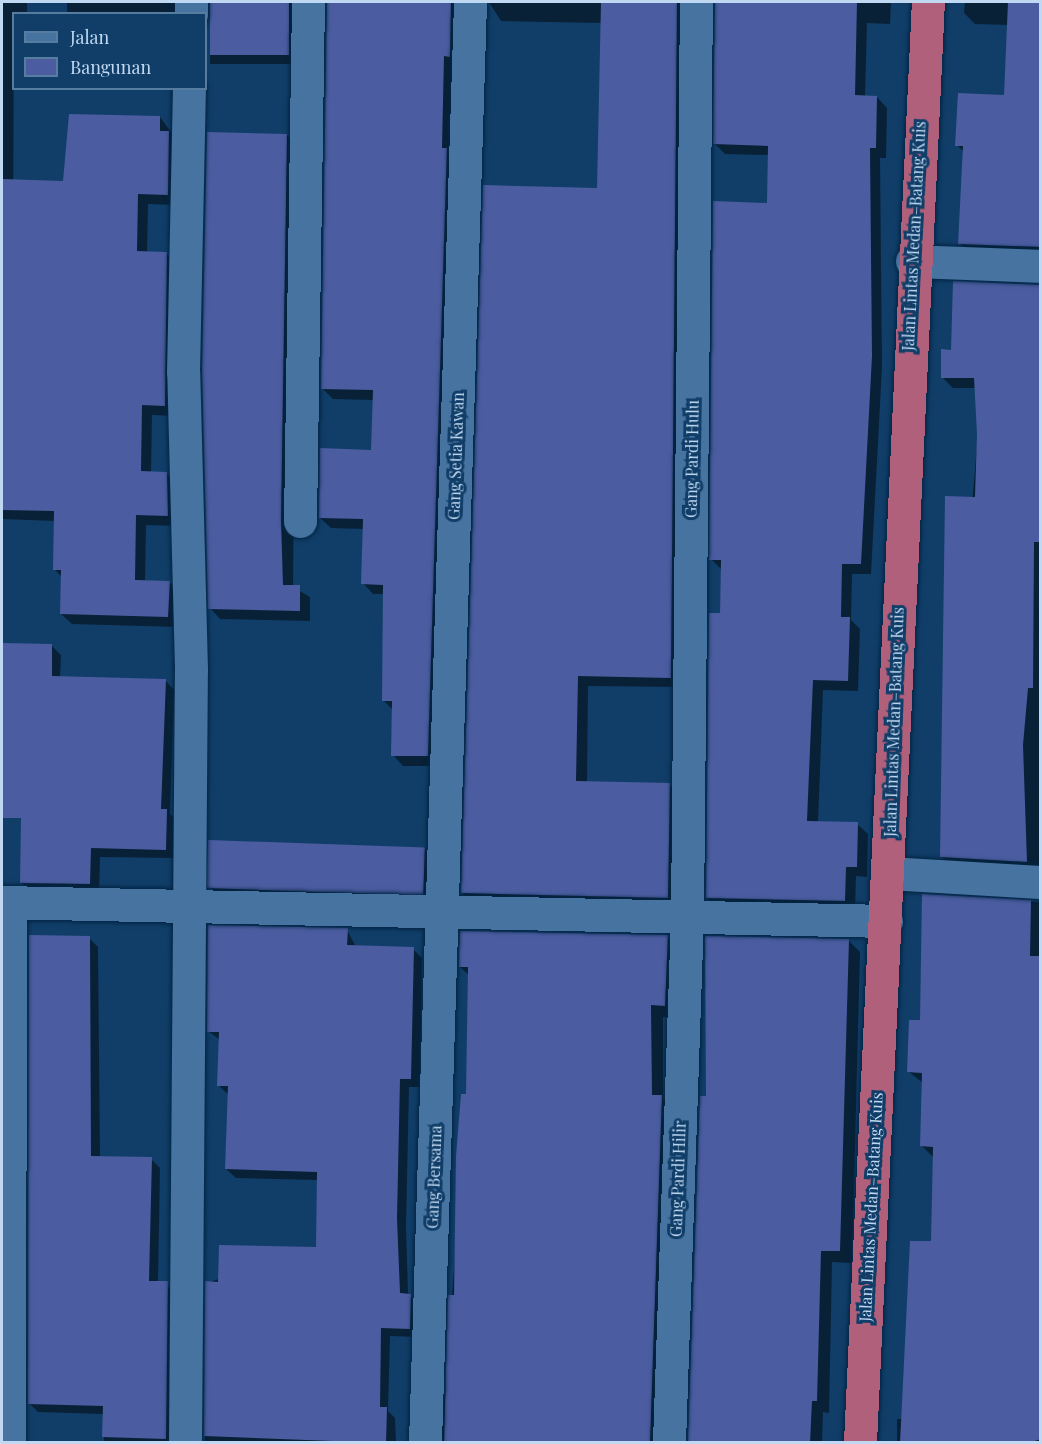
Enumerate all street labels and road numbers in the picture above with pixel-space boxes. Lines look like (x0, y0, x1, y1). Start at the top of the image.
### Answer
street label: Jalan Lintas Medan–Batang Kuis (898, 121, 930, 351)
street label: Gang Setia Kawan (444, 392, 468, 520)
street label: Gang Pardi Hulu (681, 400, 703, 518)
street label: Jalan Lintas Medan–Batang Kuis (880, 607, 908, 837)
street label: Jalan Lintas Medan–Batang Kuis (855, 1092, 887, 1322)
street label: Gang Pardi Hilir (666, 1121, 690, 1237)
street label: Gang Bersama (423, 1125, 445, 1229)

